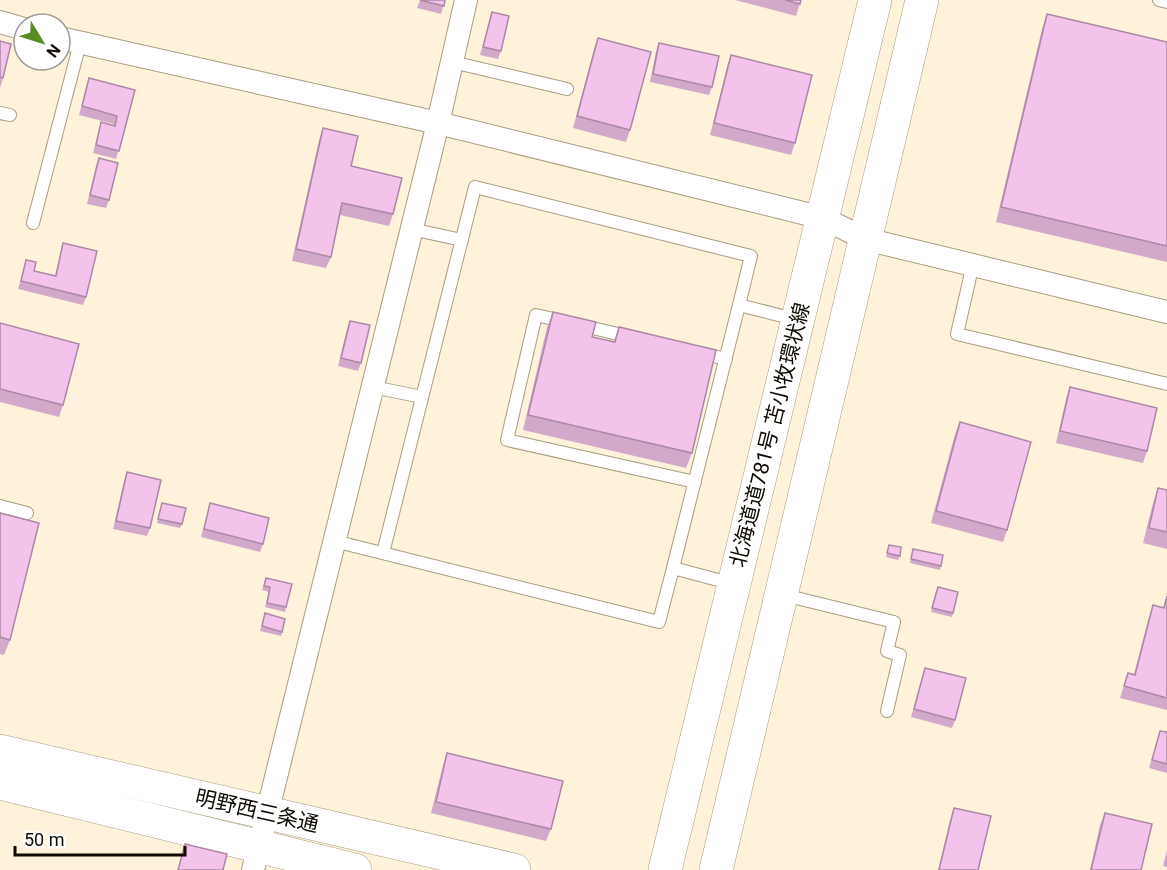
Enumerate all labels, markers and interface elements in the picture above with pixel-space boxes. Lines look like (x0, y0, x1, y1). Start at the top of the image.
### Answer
north arrow (12, 12, 72, 72)
text: N (42, 41, 64, 61)
street label: 北海道道781号 苫小牧環状線 (726, 300, 814, 570)
street label: 明野西三条通 (193, 785, 321, 837)
scale bar (15, 819, 184, 857)
text: 50 m (24, 829, 64, 850)

